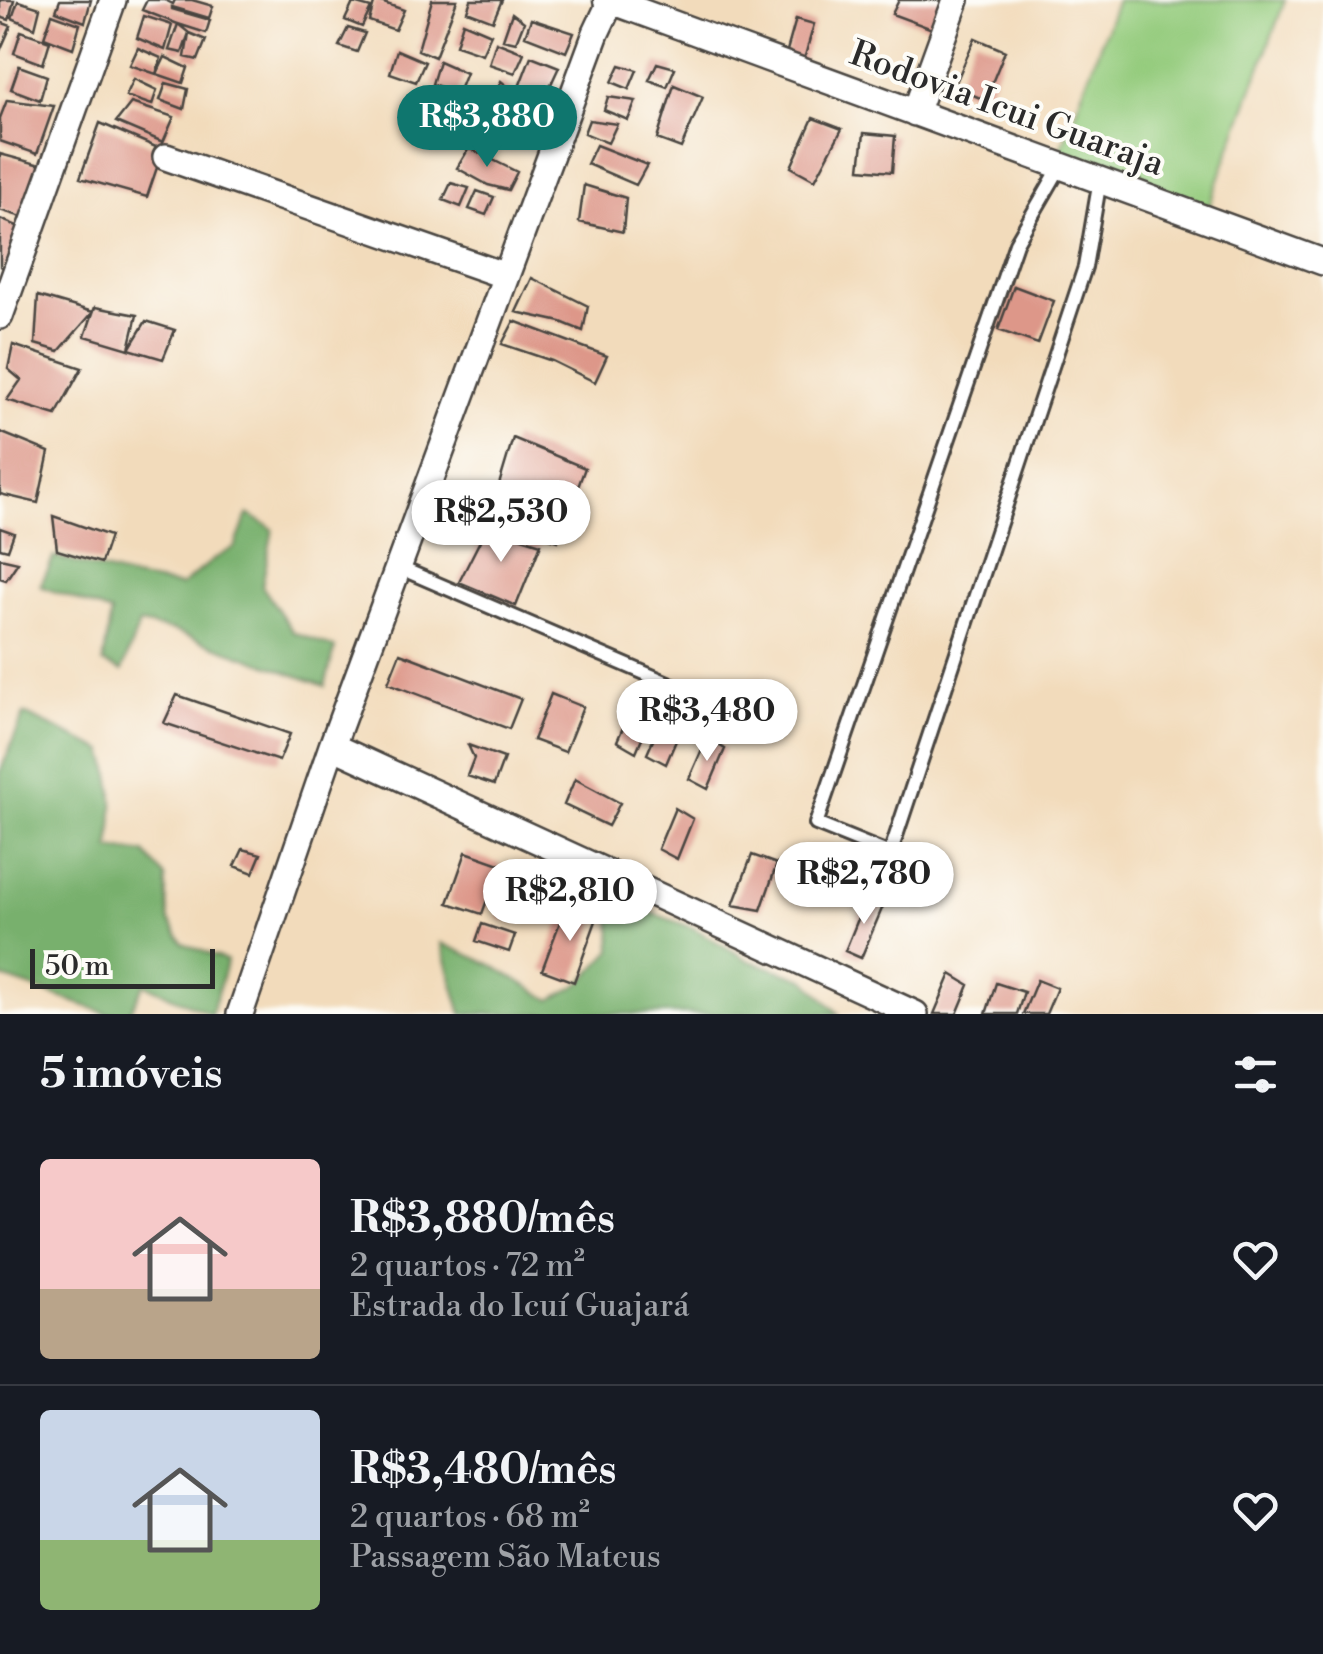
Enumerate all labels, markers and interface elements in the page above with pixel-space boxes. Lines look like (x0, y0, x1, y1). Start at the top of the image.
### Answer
street label: Rodovia Icui Guaraja (844, 32, 1170, 186)
pin: R$3,880 (395, 85, 579, 170)
text: R$3,880 (419, 97, 555, 137)
pin: R$2,530 (409, 480, 593, 565)
text: R$2,530 (434, 492, 568, 532)
pin: R$3,480 (615, 679, 799, 764)
text: R$3,480 (639, 691, 775, 731)
pin: R$2,780 (772, 842, 956, 927)
text: R$2,780 (797, 854, 931, 894)
pin: R$2,810 (478, 859, 662, 944)
text: R$2,810 (505, 871, 635, 911)
scale bar (30, 944, 215, 988)
text: 50 m (45, 949, 109, 984)
icon: filters (1228, 1047, 1283, 1102)
text: 5 imóveis (40, 1048, 223, 1101)
text: R$3,880/mês (350, 1193, 615, 1246)
icon: home (120, 1199, 240, 1319)
icon: heart (1228, 1232, 1283, 1287)
text: 2 quartos · 72 m² (350, 1246, 585, 1286)
text: Estrada do Icuí Guajará (350, 1286, 689, 1326)
text: R$3,480/mês (350, 1444, 616, 1497)
icon: home (120, 1450, 240, 1570)
icon: heart (1228, 1483, 1283, 1538)
text: 2 quartos · 68 m² (350, 1497, 590, 1537)
text: Passagem São Mateus (350, 1537, 661, 1577)

